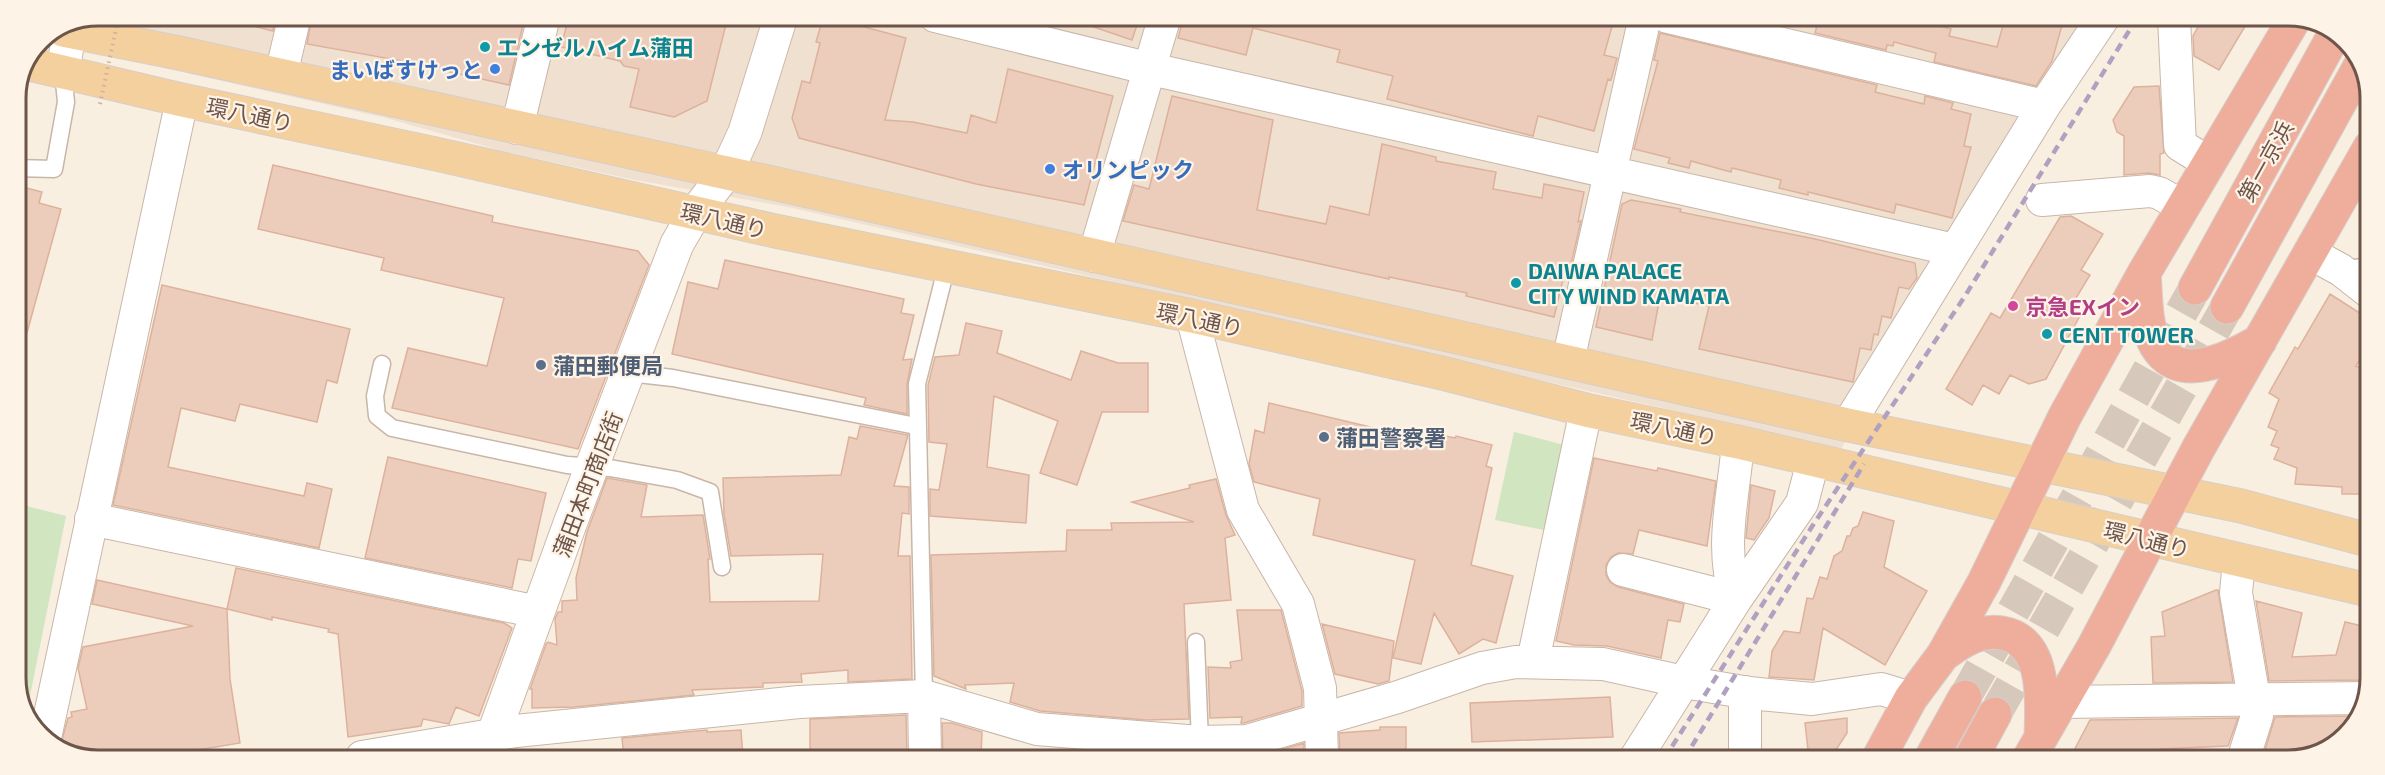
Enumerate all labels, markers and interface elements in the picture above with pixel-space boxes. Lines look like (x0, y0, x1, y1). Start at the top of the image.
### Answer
place label: エンゼルハイム蒲田 (497, 34, 694, 60)
marker: エンゼルハイム蒲田 (478, 40, 492, 54)
place label: まいばすけっと (329, 56, 483, 82)
marker: まいばすけっと (488, 62, 502, 76)
street label: 環八通り (204, 92, 296, 136)
street label: 第一京浜 (2232, 116, 2298, 206)
place label: オリンピック (1062, 156, 1194, 182)
marker: オリンピック (1043, 162, 1057, 176)
street label: 環八通り (678, 197, 770, 243)
place label: DAIWA PALACE CITY WIND KAMATA (1528, 257, 1730, 308)
marker: DAIWA PALACE CITY WIND KAMATA (1509, 276, 1523, 290)
place label: 京急EXイン (2025, 293, 2140, 319)
street label: 環八通り (1154, 297, 1246, 341)
marker: 京急EXイン (2006, 299, 2020, 313)
place label: CENT TOWER (2059, 321, 2194, 347)
marker: CENT TOWER (2040, 327, 2054, 341)
place label: 蒲田郵便局 (553, 352, 663, 378)
marker: 蒲田郵便局 (534, 358, 548, 372)
street label: 環八通り (1628, 406, 1720, 450)
street label: 蒲田本町商店街 (547, 407, 627, 561)
place label: 蒲田警察署 (1336, 424, 1446, 450)
marker: 蒲田警察署 (1317, 430, 1331, 444)
street label: 環八通り (2101, 516, 2193, 562)

